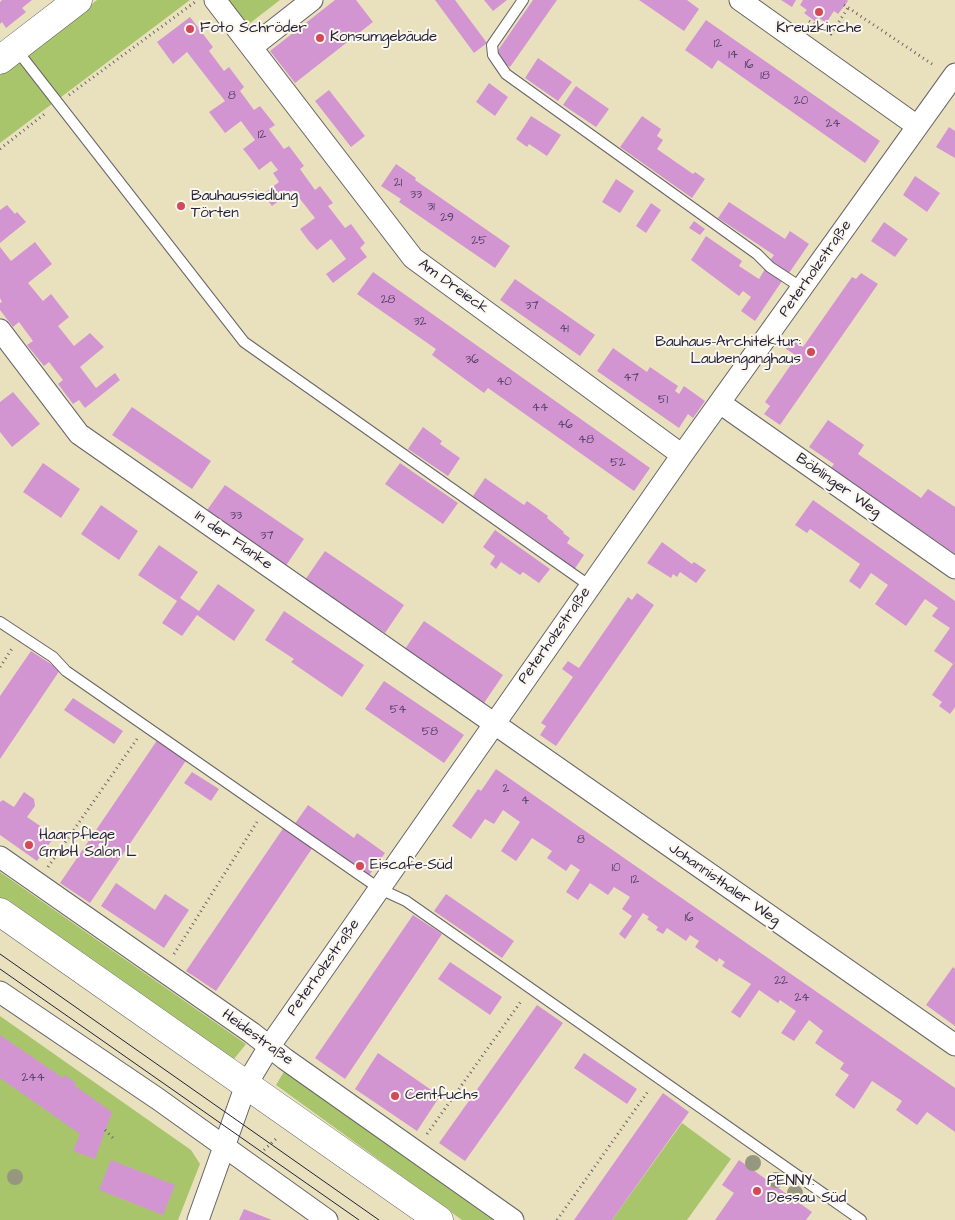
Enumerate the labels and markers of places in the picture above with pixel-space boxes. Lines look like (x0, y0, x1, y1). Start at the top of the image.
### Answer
marker: Kreuzkirche (813, 6, 825, 18)
place label: Foto Schröder (200, 20, 307, 38)
place label: Kreuzkirche (776, 20, 862, 38)
marker: Foto Schröder (184, 23, 196, 35)
place label: Konsumgebäude (330, 29, 437, 47)
marker: Konsumgebäude (314, 32, 326, 44)
place label: Bauhaussiedlung Törten (191, 188, 298, 223)
marker: Bauhaussiedlung Törten (175, 200, 187, 212)
place label: Bauhaus-Architektur: Laubenganghaus (655, 334, 801, 369)
marker: Bauhaus-Architektur: Laubenganghaus (805, 346, 817, 358)
place label: Haarpflege GmbH Salon L (39, 827, 137, 862)
marker: Haarpflege GmbH Salon L (23, 839, 35, 851)
place label: Eiscafe-Süd (370, 857, 452, 875)
marker: Eiscafe-Süd (354, 860, 366, 872)
place label: Centfuchs (405, 1087, 478, 1105)
marker: Centfuchs (389, 1090, 401, 1102)
place label: PENNY. Dessau Süd (767, 1173, 846, 1208)
marker: PENNY. Dessau Süd (751, 1185, 763, 1197)

